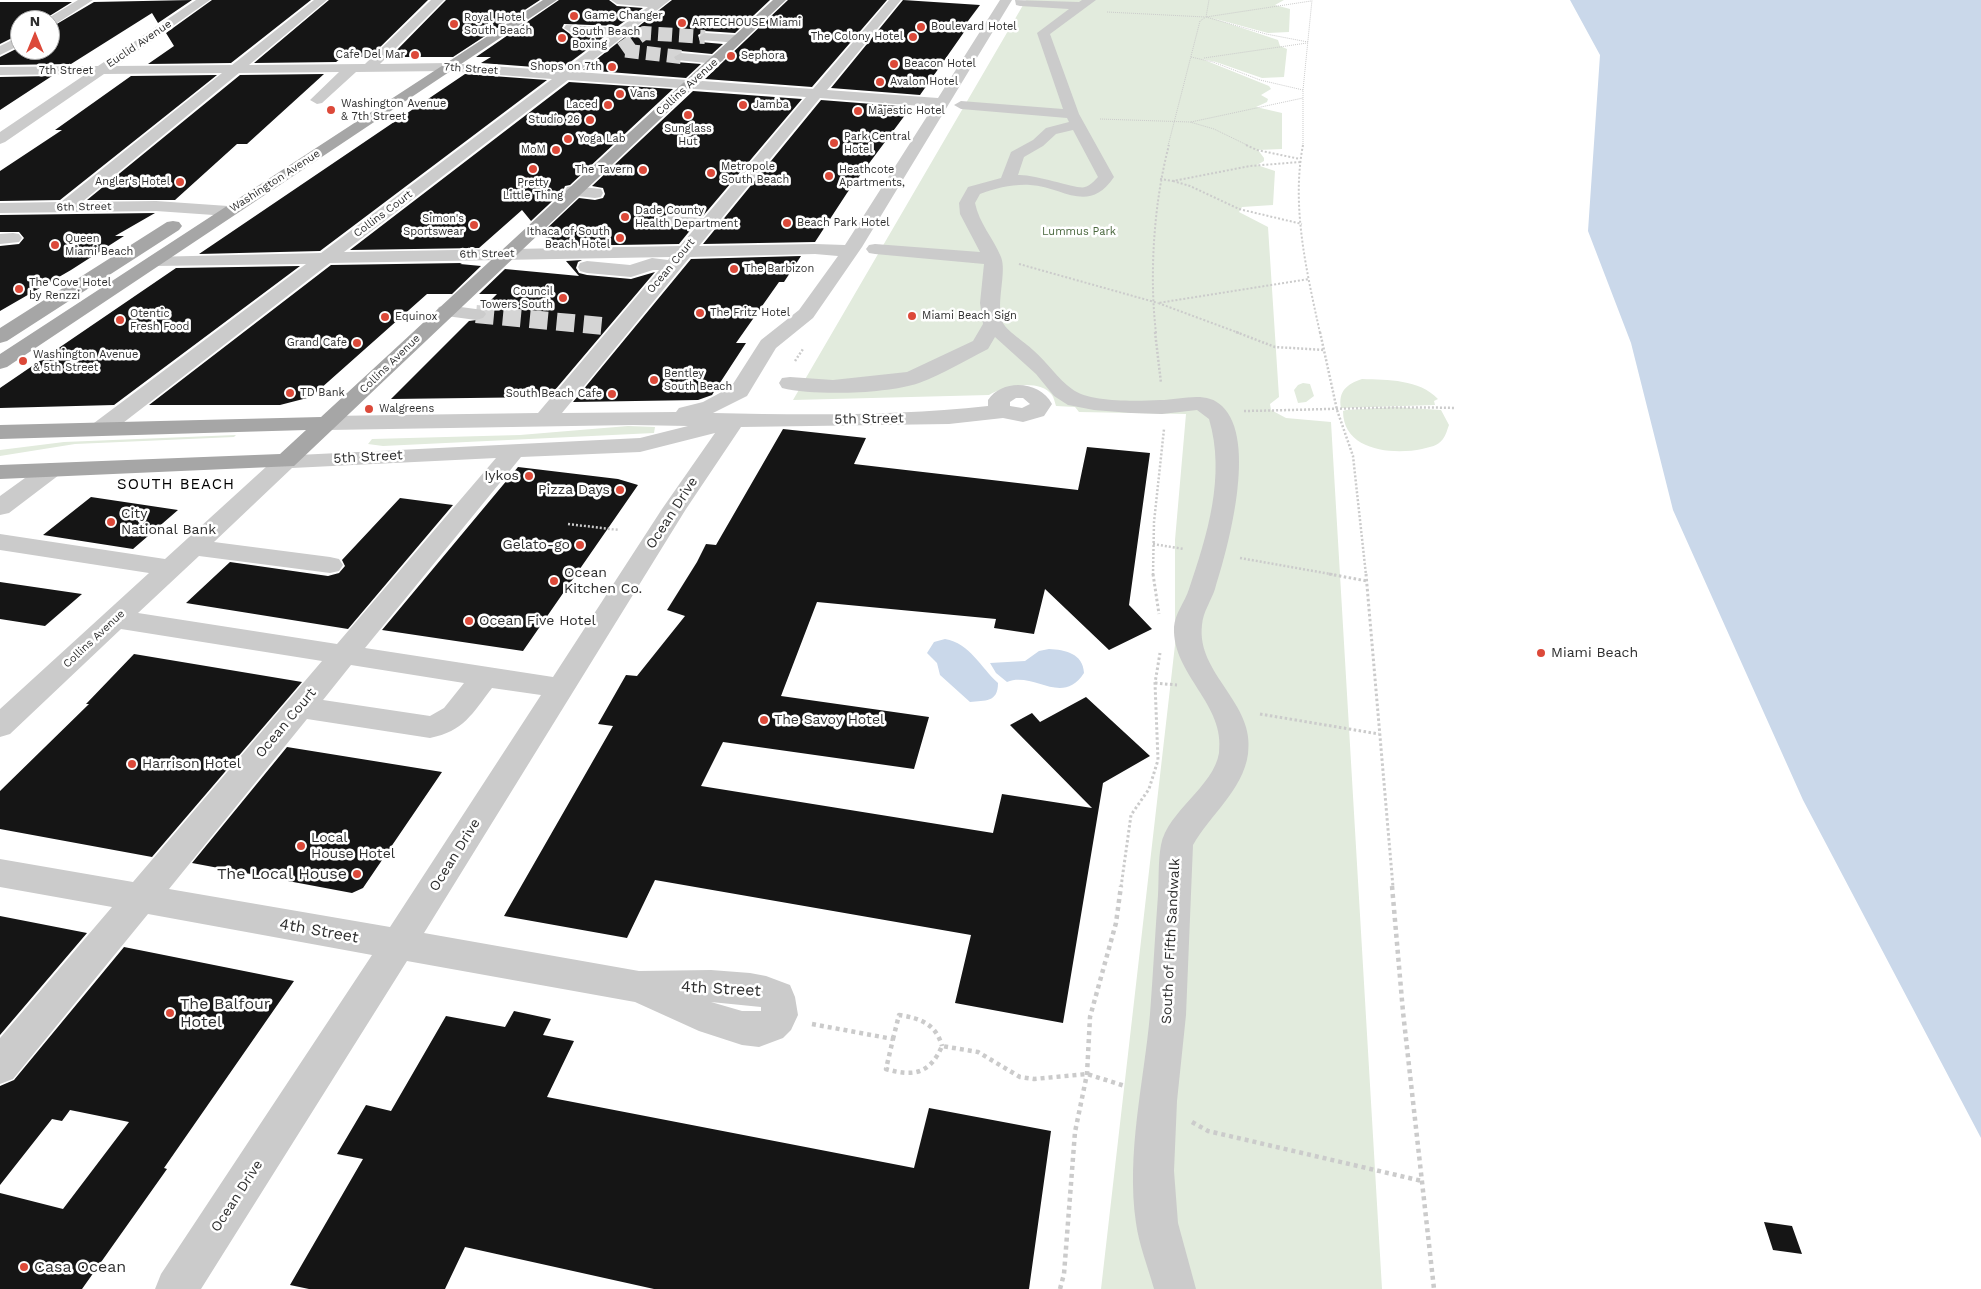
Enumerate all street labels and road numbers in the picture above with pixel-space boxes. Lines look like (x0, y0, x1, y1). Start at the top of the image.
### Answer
street label: Euclid Avenue (104, 17, 174, 71)
street label: Collins Avenue (653, 56, 721, 118)
street label: 7th Street (443, 61, 499, 77)
street label: 7th Street (39, 64, 93, 78)
street label: Washington Avenue (227, 147, 323, 215)
street label: Collins Court (351, 188, 415, 240)
street label: 6th Street (56, 200, 112, 214)
street label: Ocean Court (644, 236, 698, 296)
street label: 6th Street (459, 247, 515, 261)
street label: Collins Avenue (357, 332, 423, 396)
street label: 5th Street (834, 410, 904, 428)
street label: 5th Street (333, 447, 403, 467)
street label: Ocean Drive (642, 474, 702, 552)
street label: Collins Avenue (61, 607, 127, 671)
street label: Ocean Court (252, 685, 320, 761)
street label: Ocean Drive (426, 816, 484, 894)
street label: South of Fifth Sandwalk (1158, 858, 1184, 1024)
street label: 4th Street (278, 915, 360, 947)
street label: 4th Street (681, 977, 761, 1001)
street label: Ocean Drive (207, 1157, 267, 1235)

